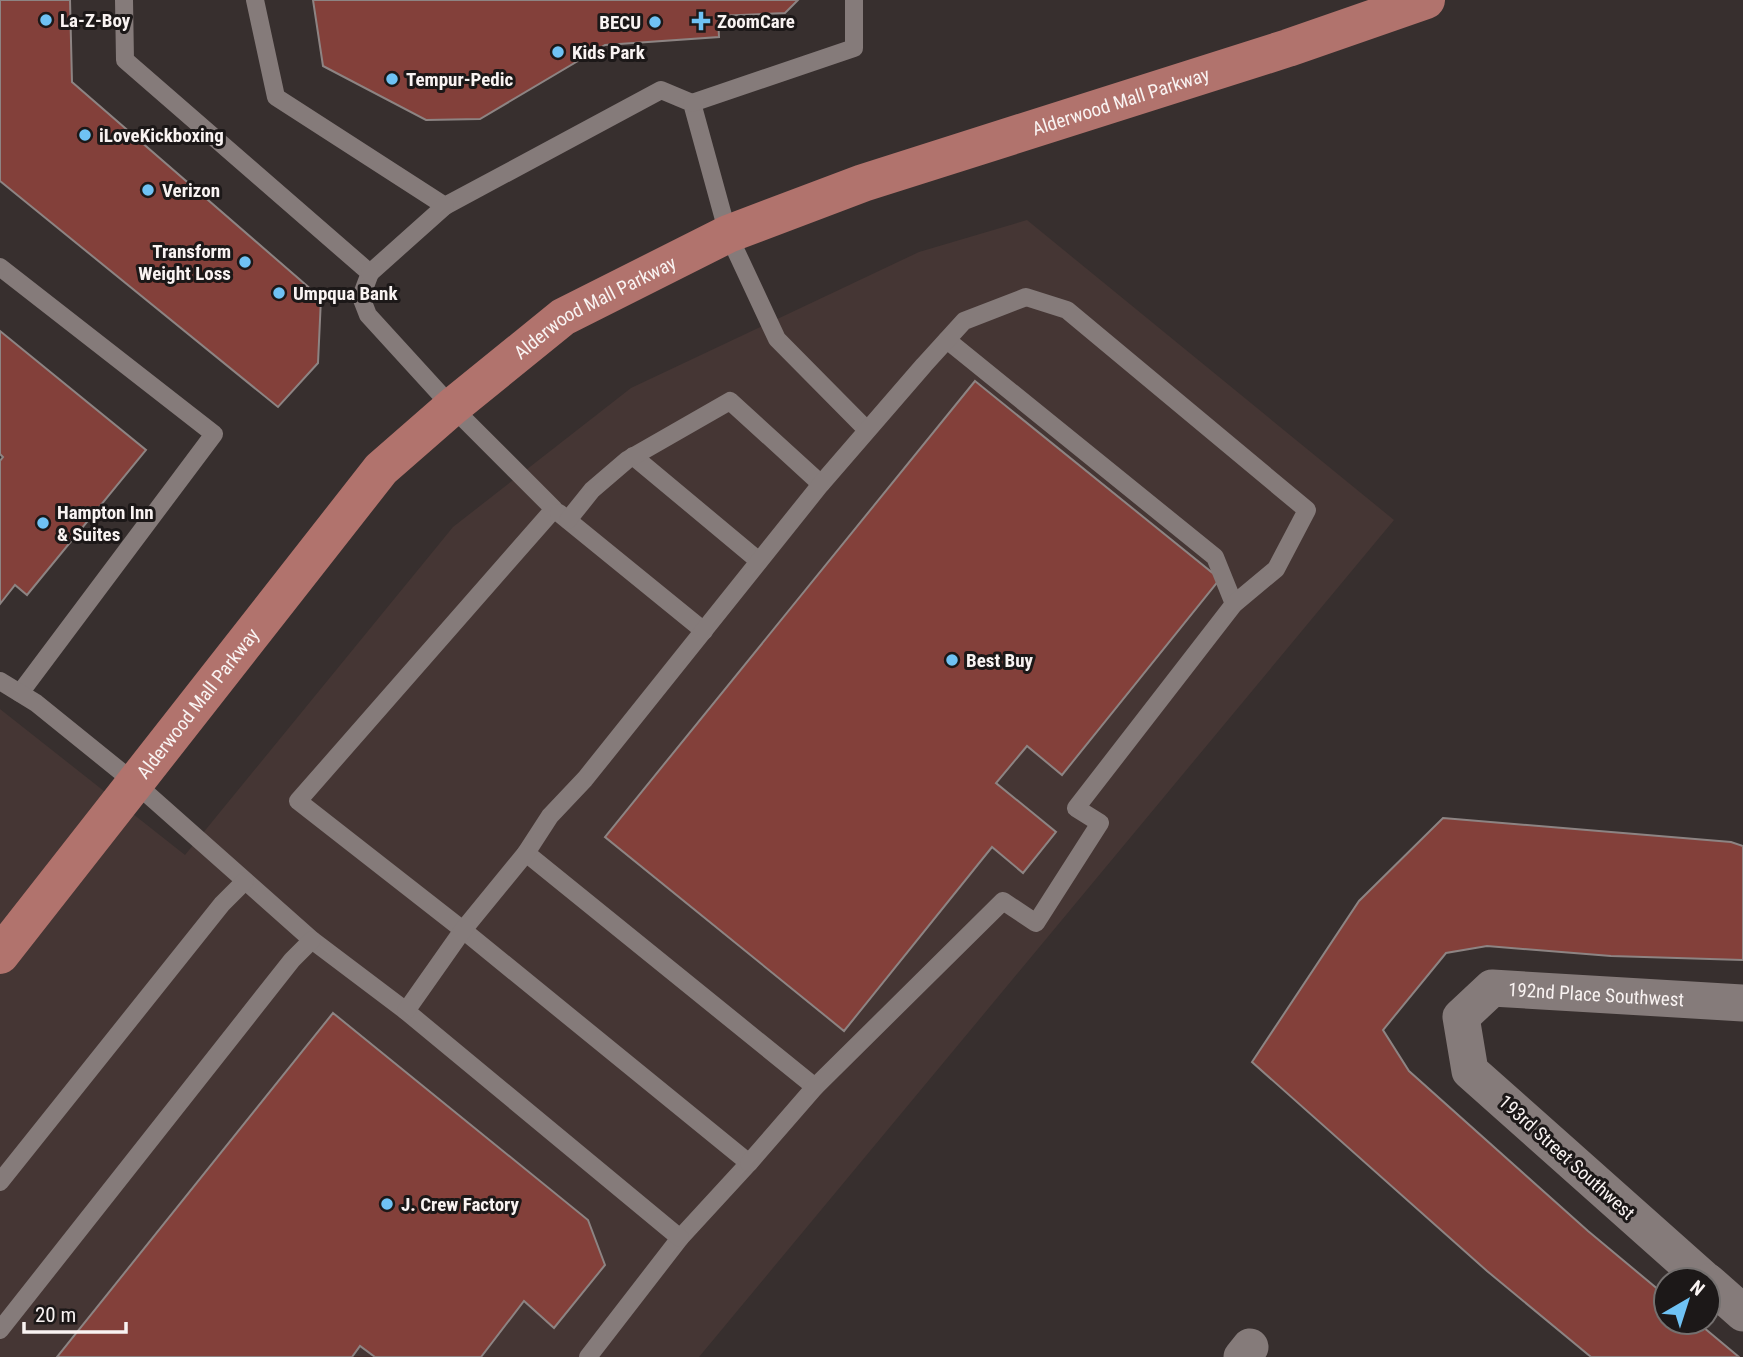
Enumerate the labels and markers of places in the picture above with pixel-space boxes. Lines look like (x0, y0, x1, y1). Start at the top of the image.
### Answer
place label: La-Z-Boy (60, 9, 131, 32)
place label: ZoomCare (717, 10, 795, 33)
place label: BECU (599, 11, 641, 34)
marker: ZoomCare (691, 11, 711, 31)
marker: La-Z-Boy (38, 12, 54, 28)
marker: BECU (647, 14, 663, 30)
place label: Kids Park (572, 41, 646, 64)
marker: Kids Park (550, 44, 566, 60)
place label: Tempur-Pedic (406, 68, 514, 91)
marker: Tempur-Pedic (384, 71, 400, 87)
place label: iLoveKickboxing (99, 124, 224, 147)
marker: iLoveKickboxing (77, 127, 93, 143)
place label: Verizon (162, 179, 220, 202)
marker: Verizon (140, 182, 156, 198)
place label: Transform Weight Loss (138, 240, 231, 285)
marker: Transform Weight Loss (237, 254, 253, 270)
place label: Umpqua Bank (293, 282, 398, 305)
marker: Umpqua Bank (271, 285, 287, 301)
place label: Hampton Inn & Suites (57, 501, 154, 546)
marker: Hampton Inn & Suites (35, 515, 51, 531)
place label: Best Buy (966, 649, 1034, 672)
marker: Best Buy (944, 652, 960, 668)
place label: J. Crew Factory (401, 1193, 520, 1216)
marker: J. Crew Factory (379, 1196, 395, 1212)

